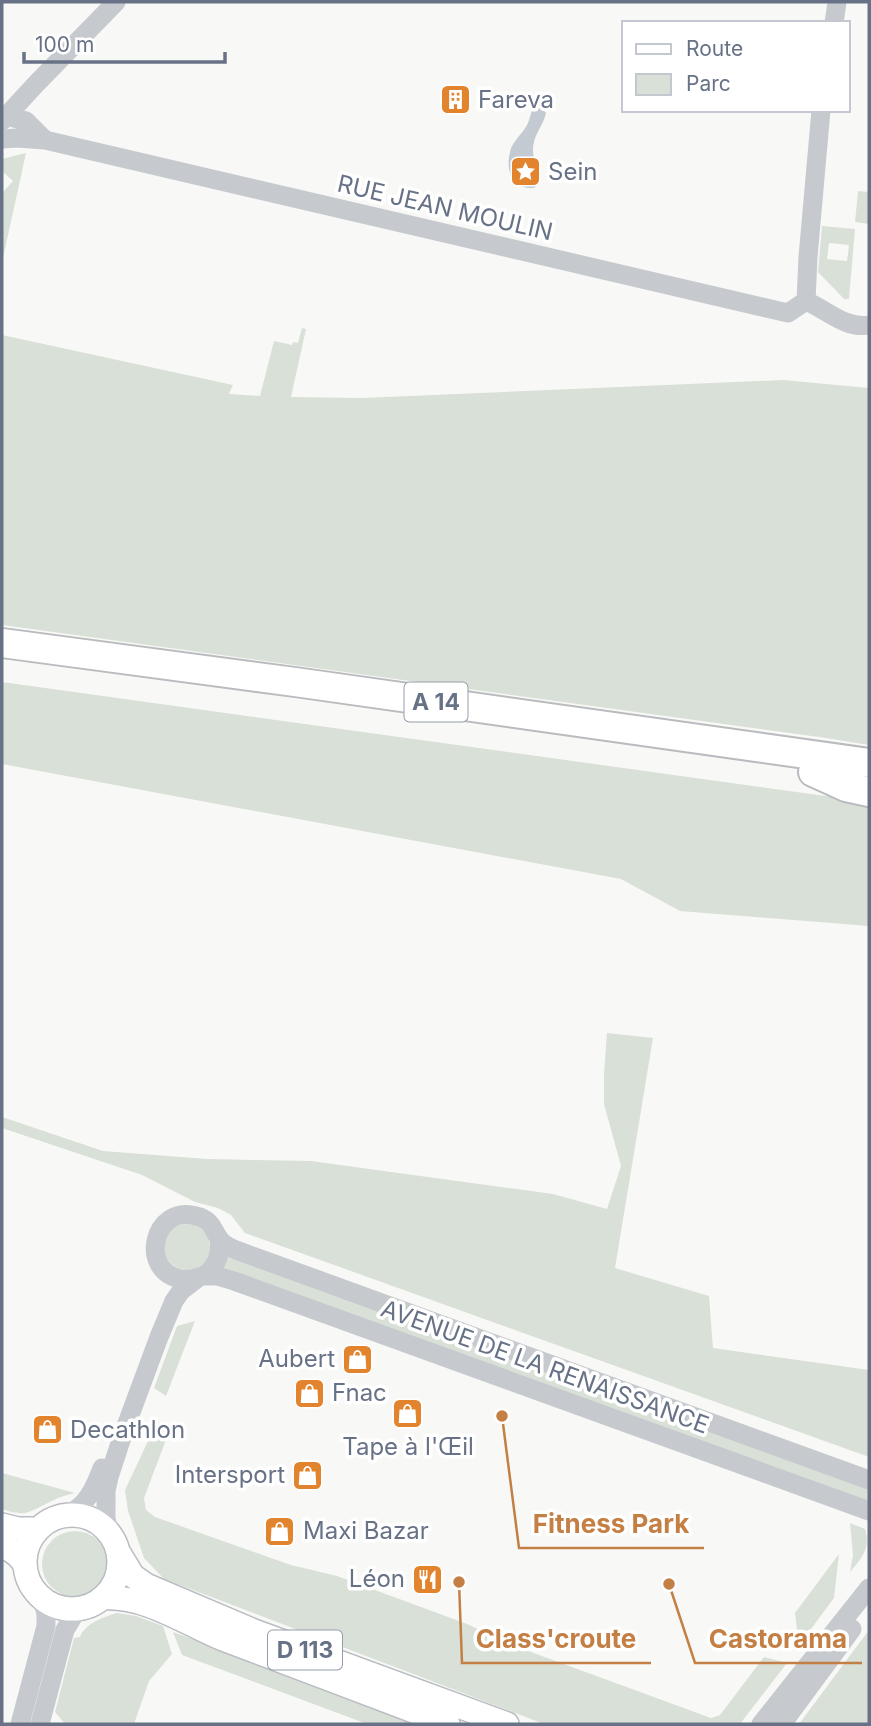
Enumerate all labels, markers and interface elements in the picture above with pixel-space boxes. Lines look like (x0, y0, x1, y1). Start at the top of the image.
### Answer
scale bar (24, 21, 226, 65)
legend (622, 21, 850, 112)
text: 100 m (35, 32, 94, 57)
text: Route (686, 36, 743, 61)
text: Parc (686, 71, 731, 96)
building icon: Fareva (438, 83, 472, 117)
place label: Fareva (478, 85, 554, 114)
place icon: Sein (508, 155, 542, 189)
place label: Sein (548, 157, 597, 186)
street label: RUE JEAN MOULIN (335, 169, 556, 246)
road number: A 14 (404, 682, 467, 722)
street label: AVENUE DE LA RENAISSANCE (377, 1294, 713, 1439)
shop icon: Aubert (341, 1342, 375, 1376)
place label: Aubert (258, 1344, 335, 1373)
shop icon: Fnac (292, 1376, 326, 1410)
place label: Fnac (332, 1378, 387, 1407)
shop icon: Tape à l'Œil (391, 1396, 425, 1430)
shop icon: Decathlon (30, 1413, 64, 1447)
place label: Decathlon (70, 1415, 185, 1444)
place label: Tape à l'Œil (342, 1432, 474, 1461)
shop icon: Intersport (291, 1458, 325, 1492)
place label: Intersport (175, 1460, 285, 1489)
callout: Fitness Park (519, 1501, 704, 1548)
text: Fitness Park (533, 1508, 689, 1539)
shop icon: Maxi Bazar (263, 1514, 297, 1548)
place label: Maxi Bazar (303, 1516, 429, 1545)
restaurant icon: Léon (411, 1562, 445, 1596)
place label: Léon (349, 1564, 405, 1593)
callout: Class'croute (462, 1616, 651, 1663)
callout: Castorama (695, 1616, 862, 1663)
text: Class'croute (476, 1623, 636, 1654)
text: Castorama (709, 1623, 847, 1654)
road number: D 113 (268, 1630, 342, 1670)

